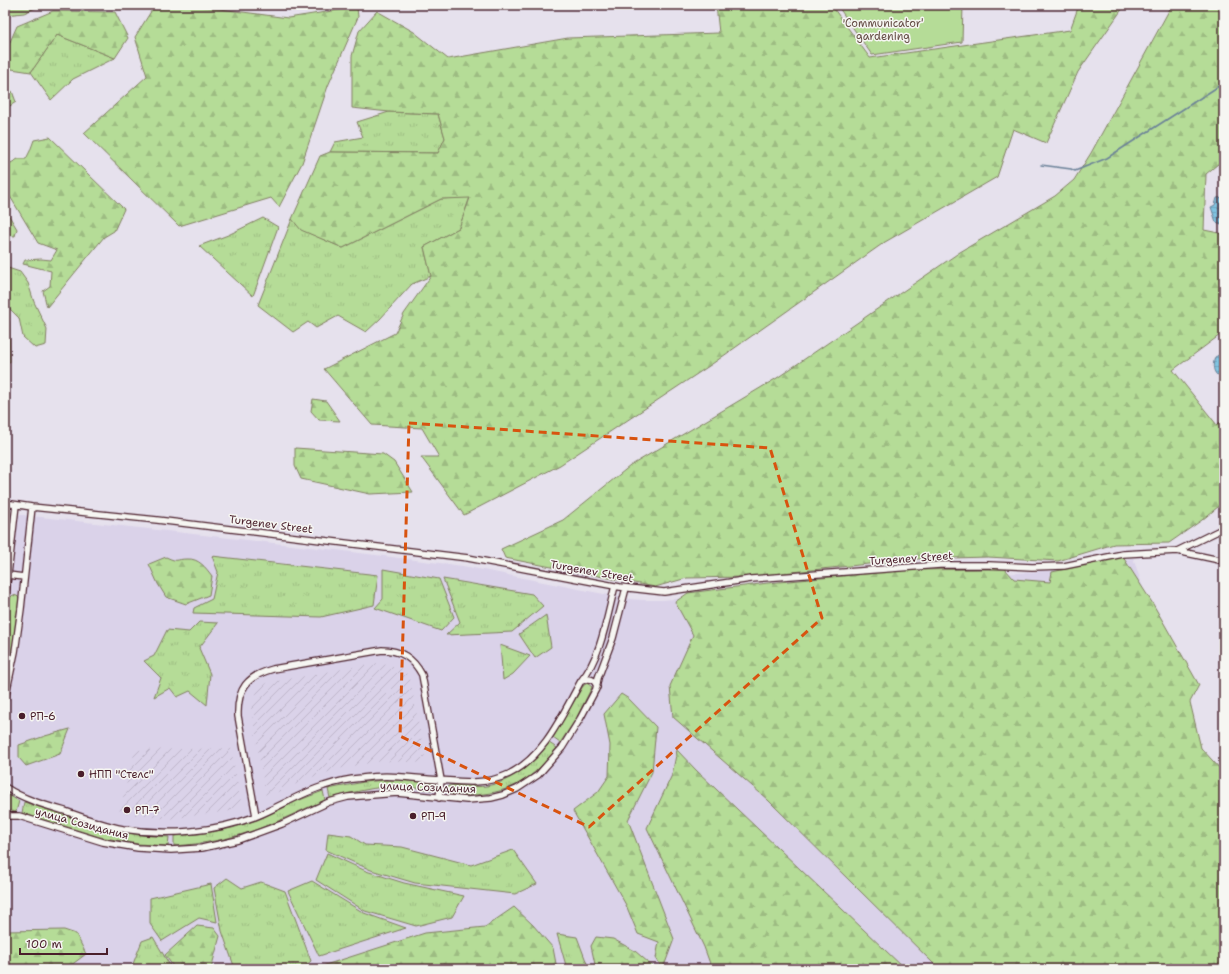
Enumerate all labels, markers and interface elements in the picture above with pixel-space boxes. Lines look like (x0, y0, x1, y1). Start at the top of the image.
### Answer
park label: 'Communicator' gardening (842, 16, 924, 44)
street label: Turgenev Street (228, 512, 314, 537)
street label: Turgenev Street (869, 548, 954, 569)
street label: Turgenev Street (549, 557, 635, 586)
place label: РП-6 (30, 709, 56, 724)
marker: РП-6 (17, 711, 27, 721)
place label: НПП "Стелс" (89, 767, 154, 782)
marker: НПП "Стелс" (76, 769, 86, 779)
street label: улица Созидания (380, 778, 476, 797)
place label: РП-7 (135, 803, 160, 818)
street label: улица Созидания (34, 804, 130, 843)
marker: РП-7 (122, 805, 132, 815)
place label: РП-9 (421, 809, 446, 824)
marker: РП-9 (408, 811, 418, 821)
scale bar (20, 930, 107, 956)
text: 100 m (26, 936, 62, 952)

